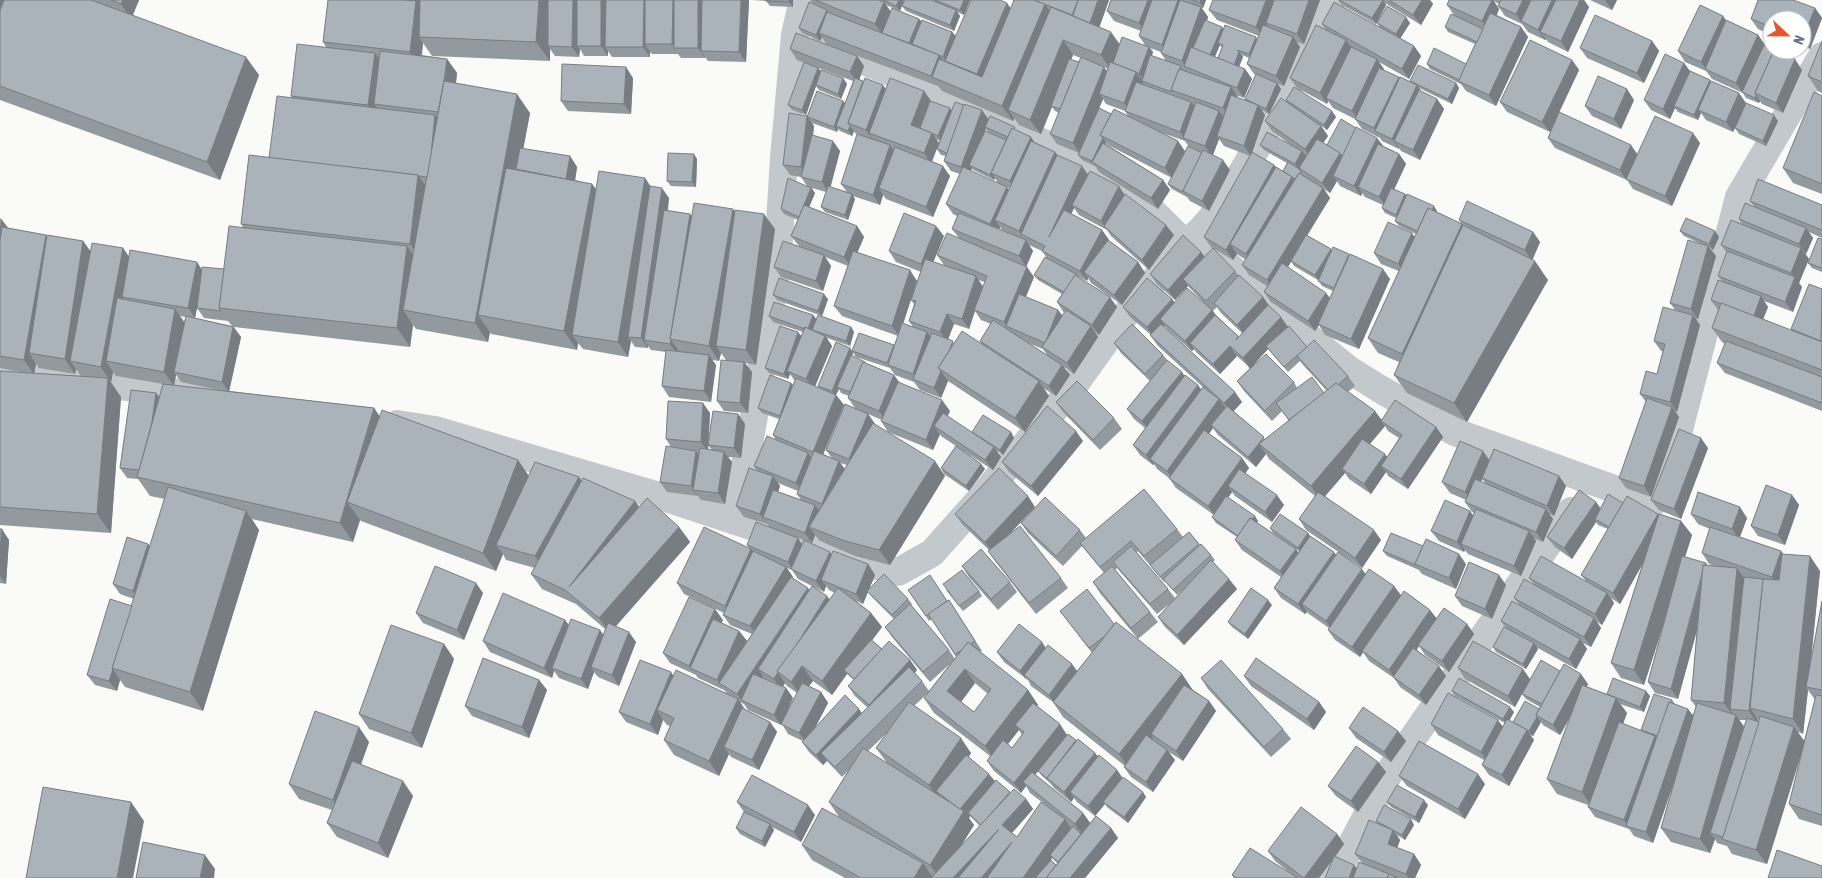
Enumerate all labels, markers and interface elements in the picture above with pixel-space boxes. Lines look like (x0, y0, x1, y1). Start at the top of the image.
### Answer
north arrow (1762, 10, 1812, 60)
text: N (1790, 33, 1808, 47)

